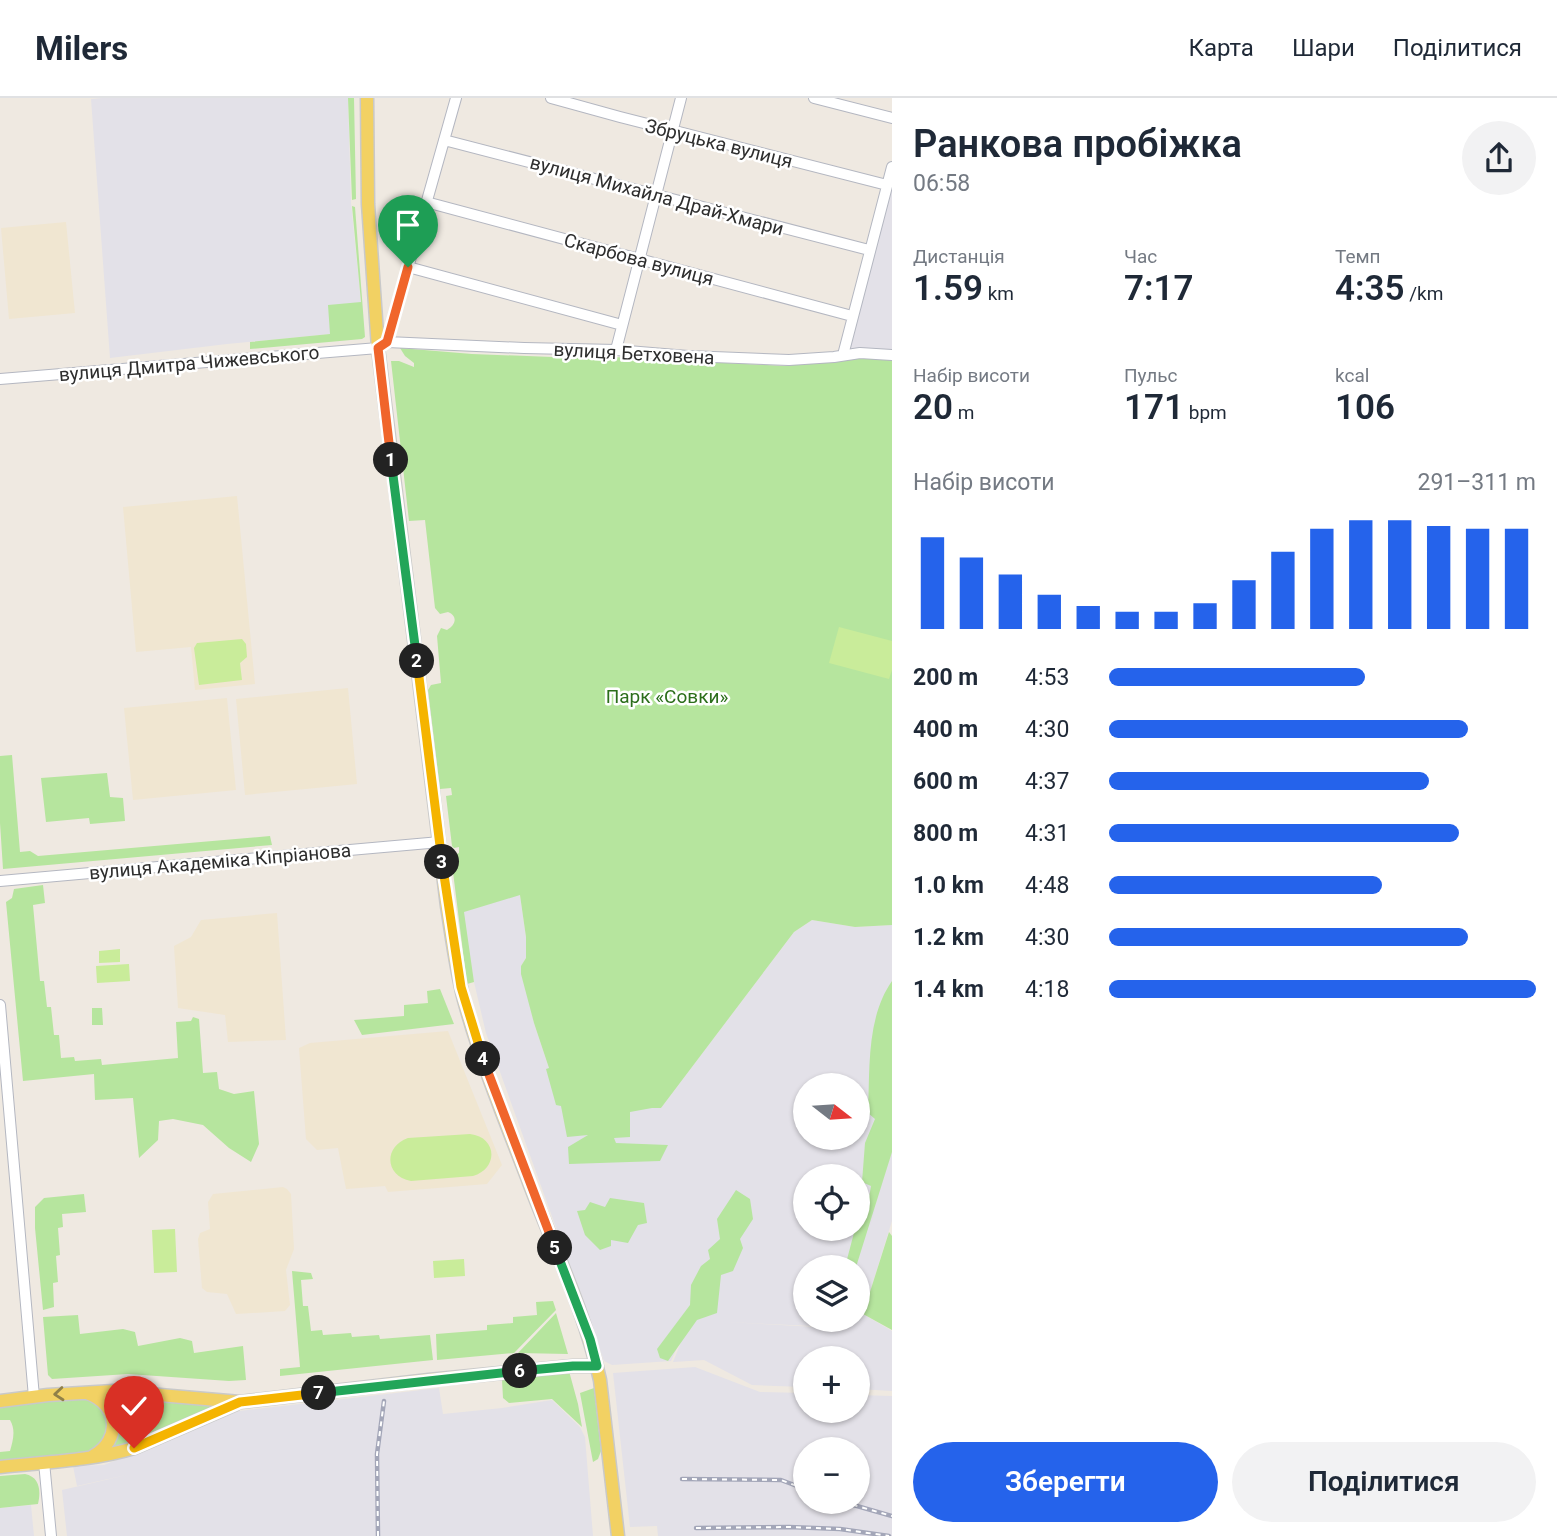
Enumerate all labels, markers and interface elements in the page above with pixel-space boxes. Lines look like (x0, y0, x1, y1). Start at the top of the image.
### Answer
text: Milers (35, 29, 128, 68)
text: Карта (1188, 34, 1254, 62)
text: Шари (1292, 34, 1355, 62)
text: Поділитися (1393, 34, 1522, 62)
street label: Збруцька вулиця (643, 114, 795, 173)
button: share (1462, 121, 1536, 195)
text: Ранкова пробіжка (913, 122, 1242, 166)
street label: вулиця Михайла Драй-Хмари (528, 151, 786, 240)
text: 06:58 (913, 170, 970, 197)
pin (378, 195, 438, 267)
icon: arrive (389, 206, 427, 244)
street label: Скарбова вулиця (562, 228, 716, 291)
text: Дистанція (913, 245, 1005, 268)
text: Час (1124, 245, 1157, 268)
text: Темп (1335, 245, 1381, 268)
text: 1.59 (913, 268, 983, 309)
text: 7:17 (1124, 268, 1194, 309)
text: 4:35 (1335, 268, 1405, 309)
text: km (983, 282, 1014, 305)
text: /km (1405, 282, 1443, 305)
street label: вулиця Бетховена (553, 338, 715, 369)
street label: вулиця Дмитра Чижевського (58, 341, 320, 386)
text: Набір висоти (913, 364, 1030, 387)
text: Пульс (1124, 364, 1177, 387)
text: kcal (1335, 364, 1369, 387)
text: 20 (913, 387, 953, 428)
text: 171 (1124, 387, 1184, 428)
text: 106 (1335, 387, 1395, 428)
text: m (953, 401, 974, 424)
text: bpm (1184, 401, 1227, 424)
pin: 1 (374, 442, 408, 478)
text: 1 (385, 448, 396, 471)
text: Набір висоти (913, 469, 1055, 496)
text: 291–311 m (1417, 469, 1536, 496)
pin: 2 (400, 644, 434, 678)
text: 2 (411, 649, 422, 672)
text: 200 m (913, 664, 978, 691)
text: 4:53 (1025, 664, 1069, 691)
park label: Парк «Совки» (606, 685, 728, 708)
text: 400 m (913, 716, 978, 743)
text: 4:30 (1025, 716, 1069, 743)
text: 600 m (913, 768, 978, 795)
text: 4:37 (1025, 768, 1069, 795)
text: 800 m (913, 820, 978, 847)
text: 4:31 (1025, 820, 1069, 847)
street label: вулиця Академіка Кіпріанова (88, 839, 352, 884)
pin: 3 (424, 844, 460, 880)
text: 3 (436, 850, 447, 873)
text: 1.0 km (913, 872, 984, 899)
text: 4:48 (1025, 872, 1069, 899)
text: 1.2 km (913, 924, 984, 951)
text: 4:30 (1025, 924, 1069, 951)
text: 1.4 km (913, 976, 984, 1003)
text: 4:18 (1025, 976, 1069, 1003)
pin: 4 (466, 1042, 500, 1076)
text: 4 (477, 1047, 488, 1070)
north arrow (793, 1073, 870, 1150)
map controls (793, 1073, 870, 1514)
button: locate (793, 1164, 870, 1241)
pin: 5 (538, 1230, 572, 1266)
text: 5 (549, 1236, 560, 1259)
button: layers (793, 1255, 870, 1332)
button: + (793, 1346, 870, 1423)
pin: 6 (503, 1354, 538, 1388)
text: 6 (514, 1359, 525, 1382)
pin (104, 1376, 164, 1448)
pin: 7 (302, 1376, 336, 1410)
text: 7 (313, 1381, 324, 1404)
one-way arrow (53, 1386, 64, 1401)
icon: check (115, 1387, 153, 1425)
button: − (793, 1437, 870, 1514)
button: Зберегти (913, 1442, 1218, 1522)
button: Поділитися (1232, 1442, 1536, 1522)

